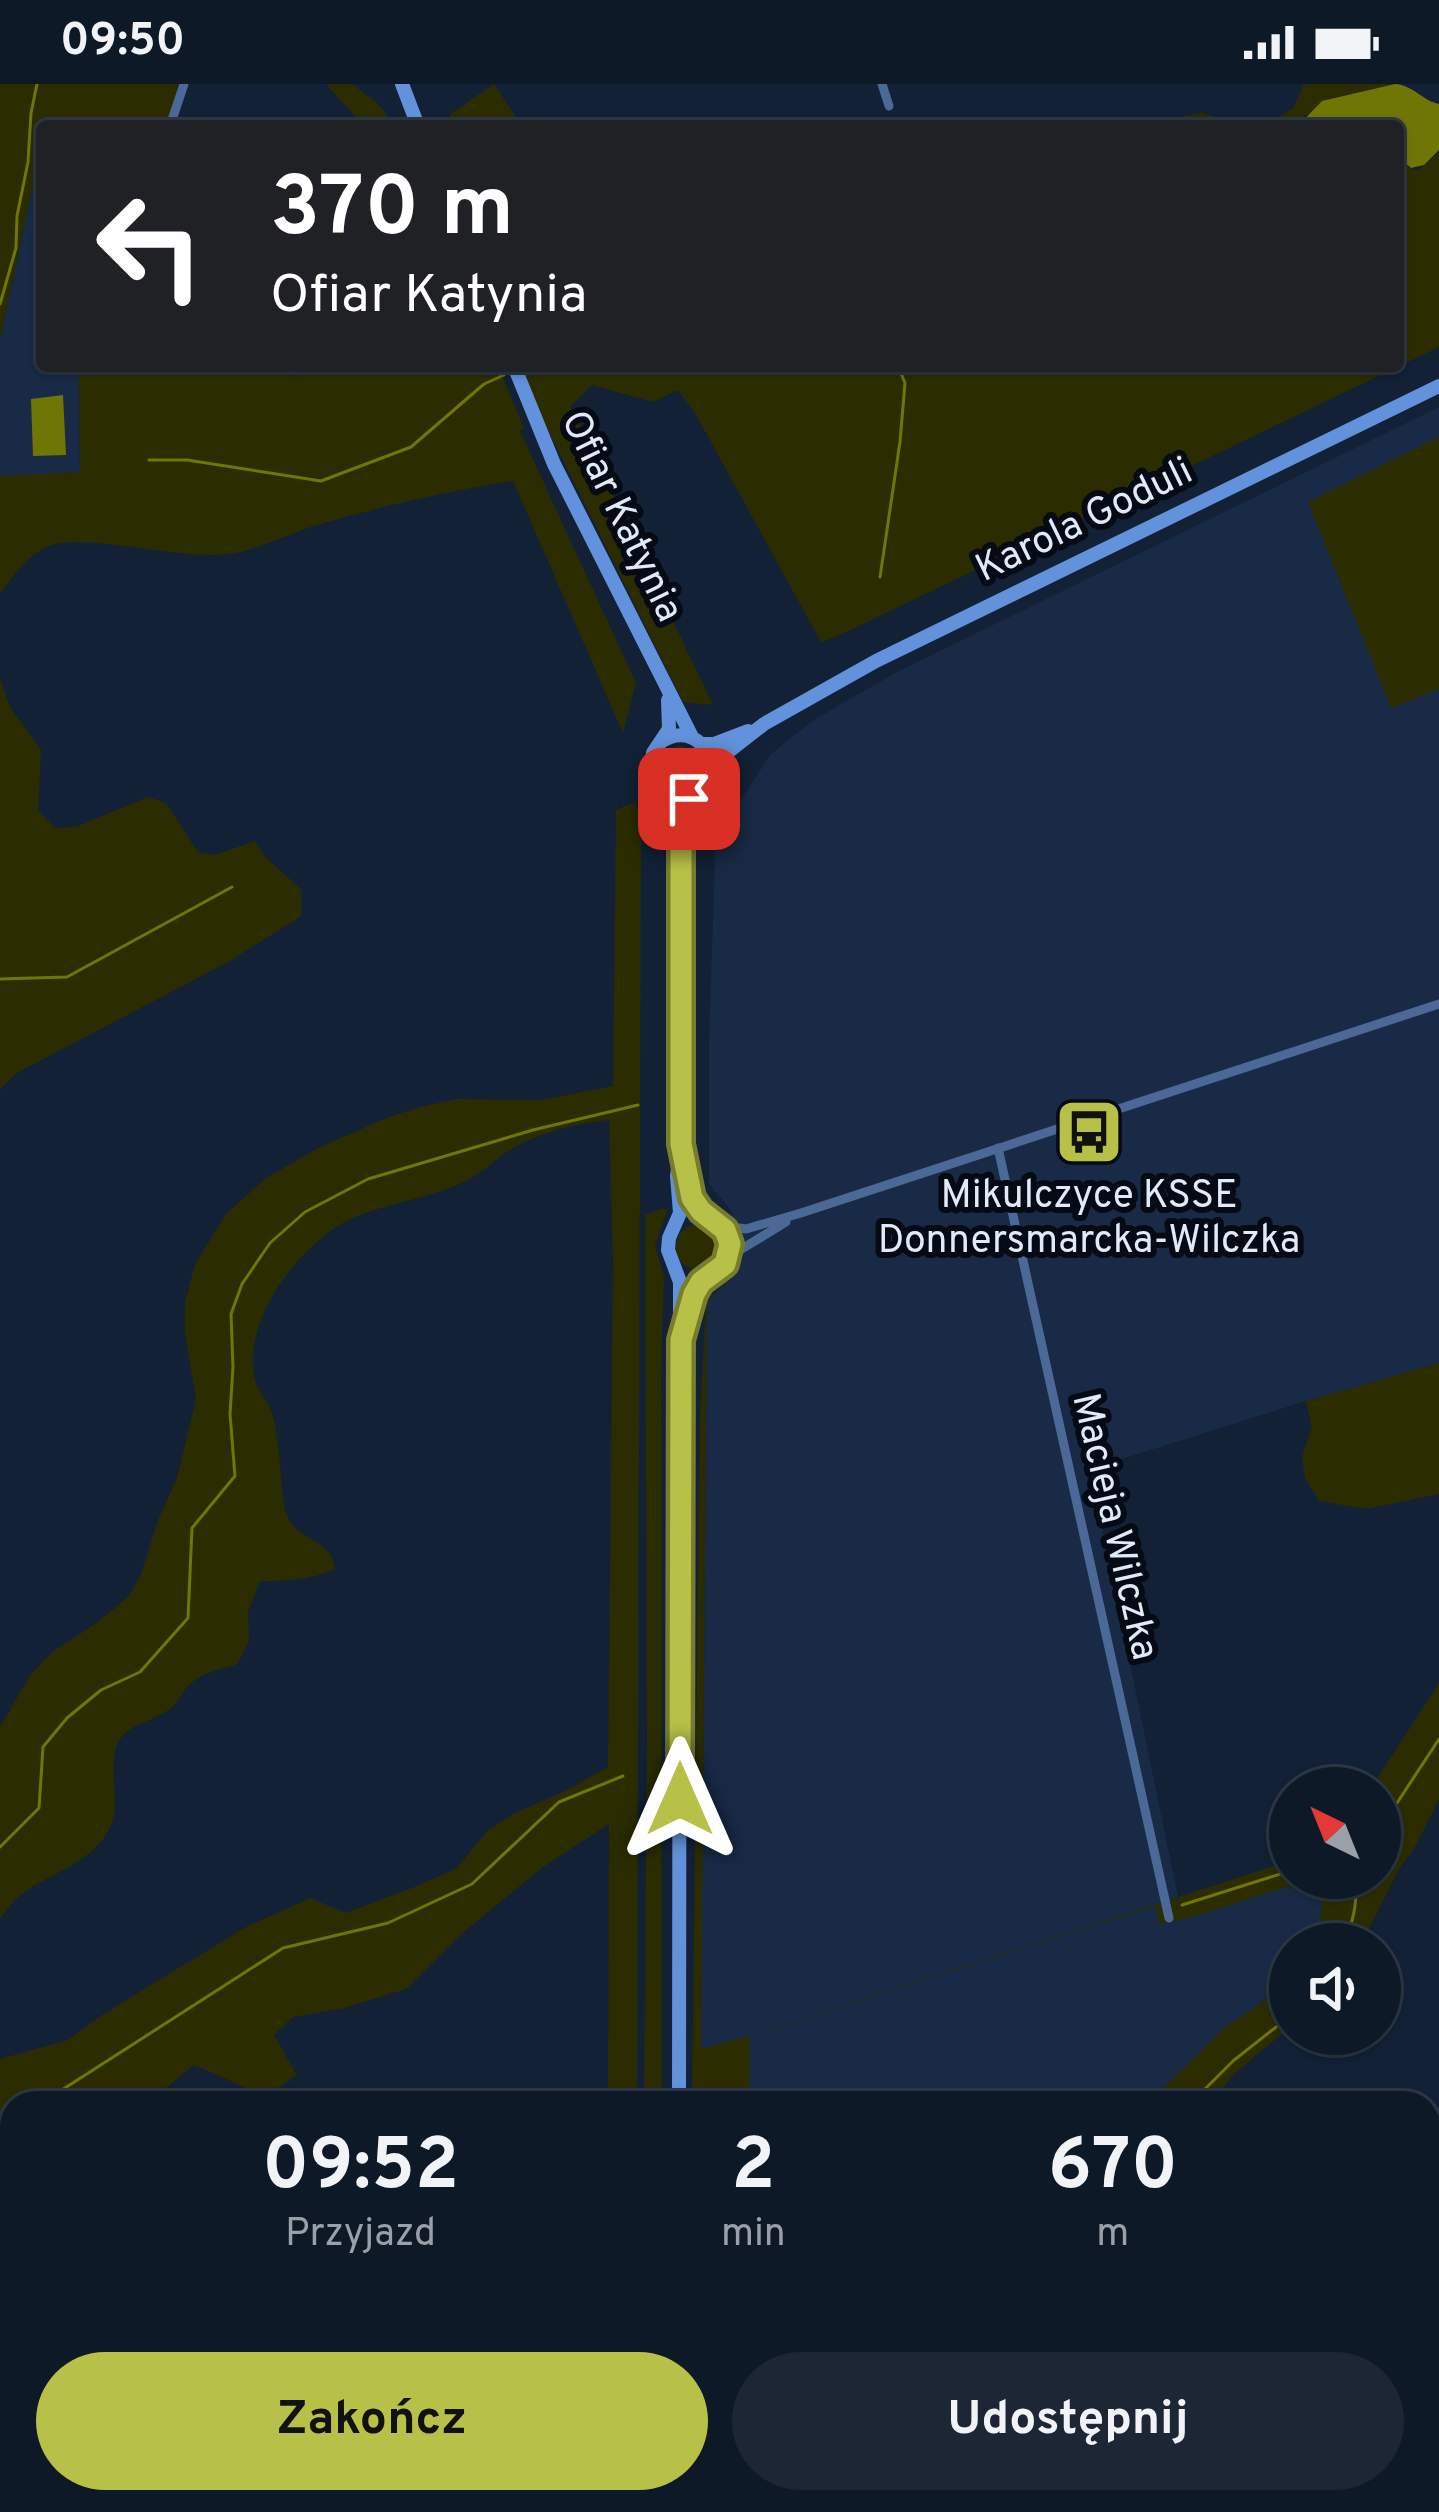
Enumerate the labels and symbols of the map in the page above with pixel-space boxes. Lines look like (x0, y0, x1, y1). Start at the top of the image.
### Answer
street label: Ofiar Katynia (548, 403, 692, 631)
street label: Karola Goduli (969, 448, 1201, 596)
pin (638, 748, 740, 850)
bus stop icon: Mikulczyce KSSE Donnersmarcka-Wilczka (1054, 1097, 1124, 1167)
place label: Mikulczyce KSSE Donnersmarcka-Wilczka (878, 1173, 1300, 1267)
street label: Macieja Wilczka (1058, 1389, 1168, 1665)
position arrow (617, 1736, 743, 1862)
north arrow (1269, 1767, 1401, 1899)

